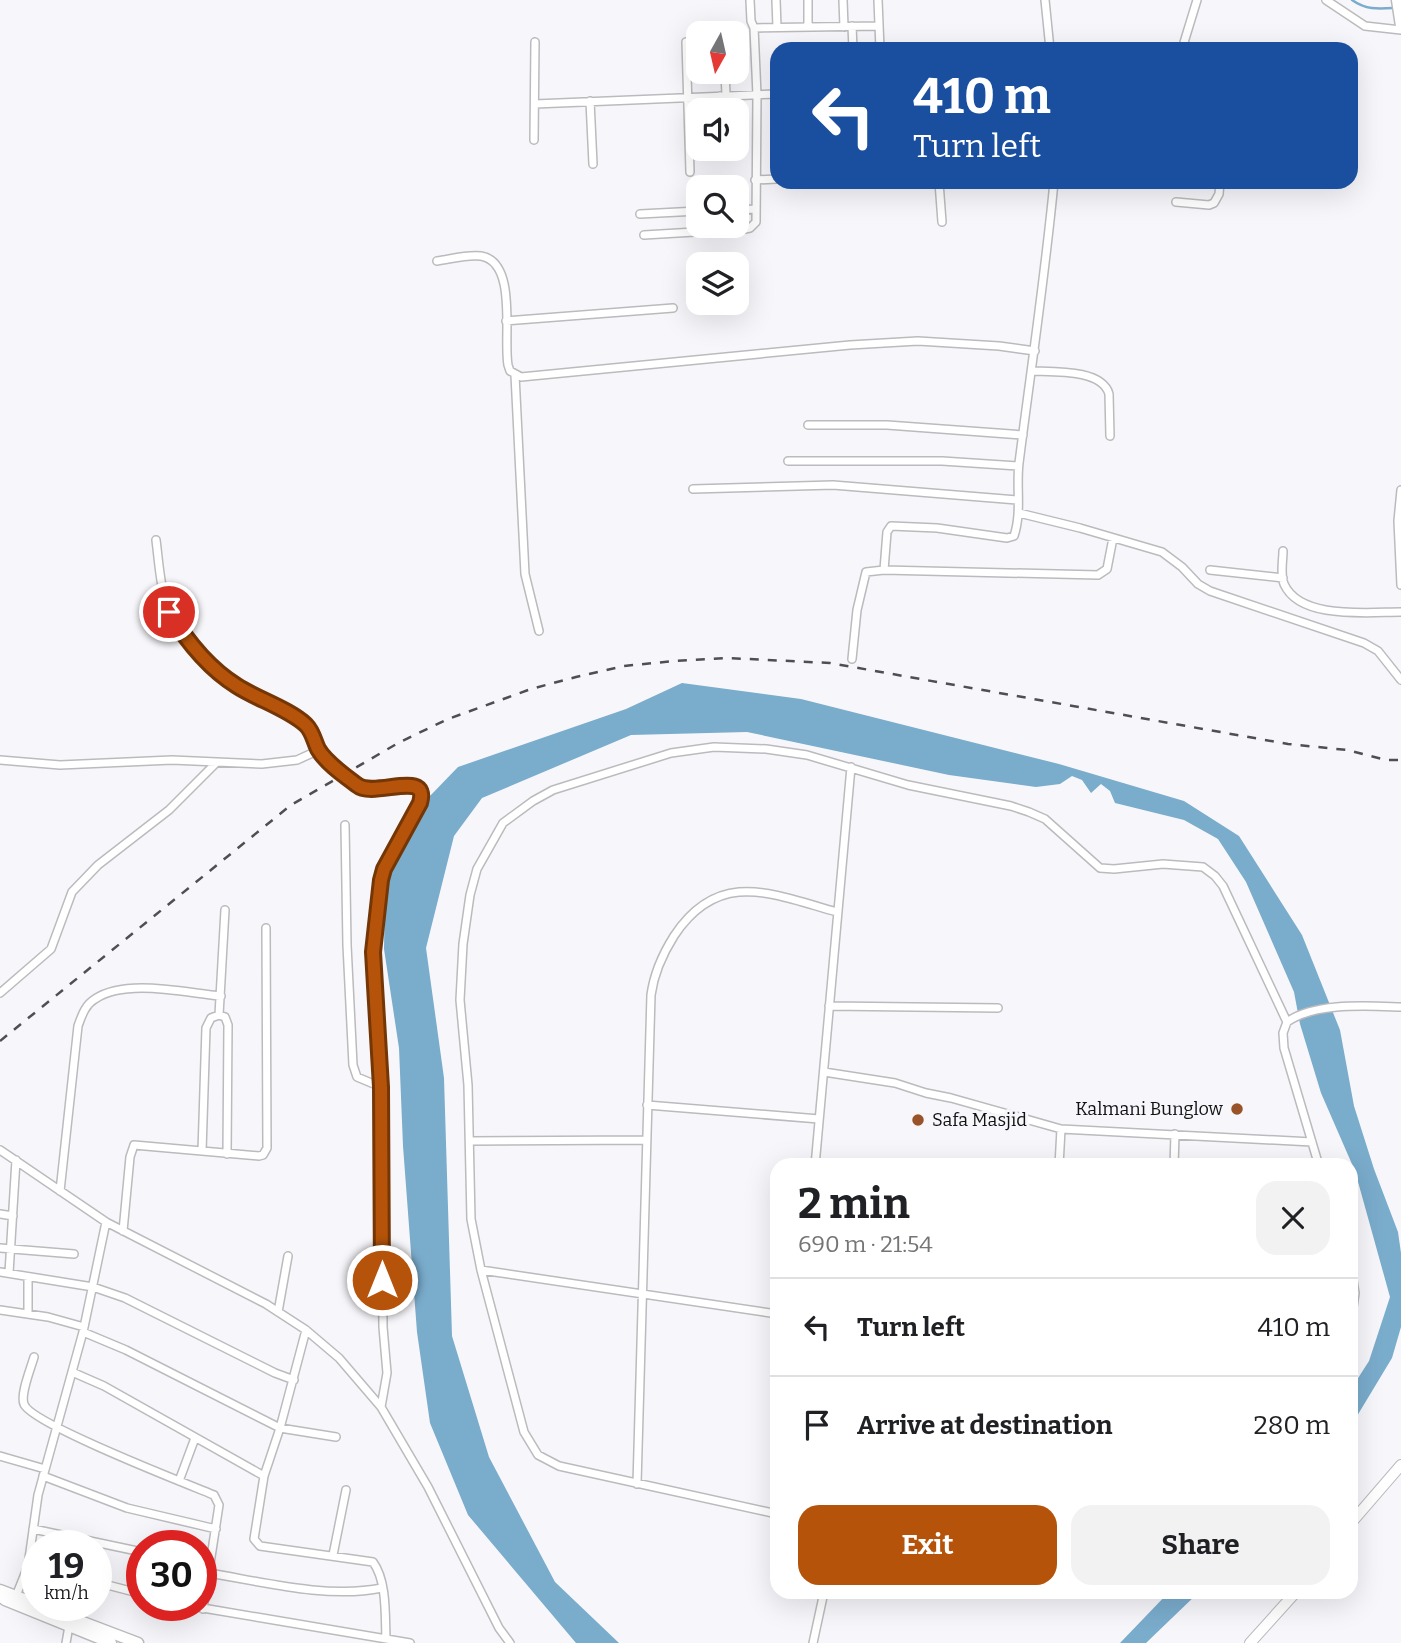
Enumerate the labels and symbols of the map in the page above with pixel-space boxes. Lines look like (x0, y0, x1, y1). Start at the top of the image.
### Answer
north arrow (686, 21, 749, 84)
pin (139, 582, 199, 642)
place label: Kalmani Bunglow (1075, 1098, 1224, 1120)
marker: Kalmani Bunglow (1229, 1101, 1245, 1117)
place label: Safa Masjid (932, 1109, 1027, 1131)
marker: Safa Masjid (910, 1112, 926, 1128)
position arrow (345, 1243, 419, 1317)
speed limit sign: 30 (126, 1530, 217, 1621)

